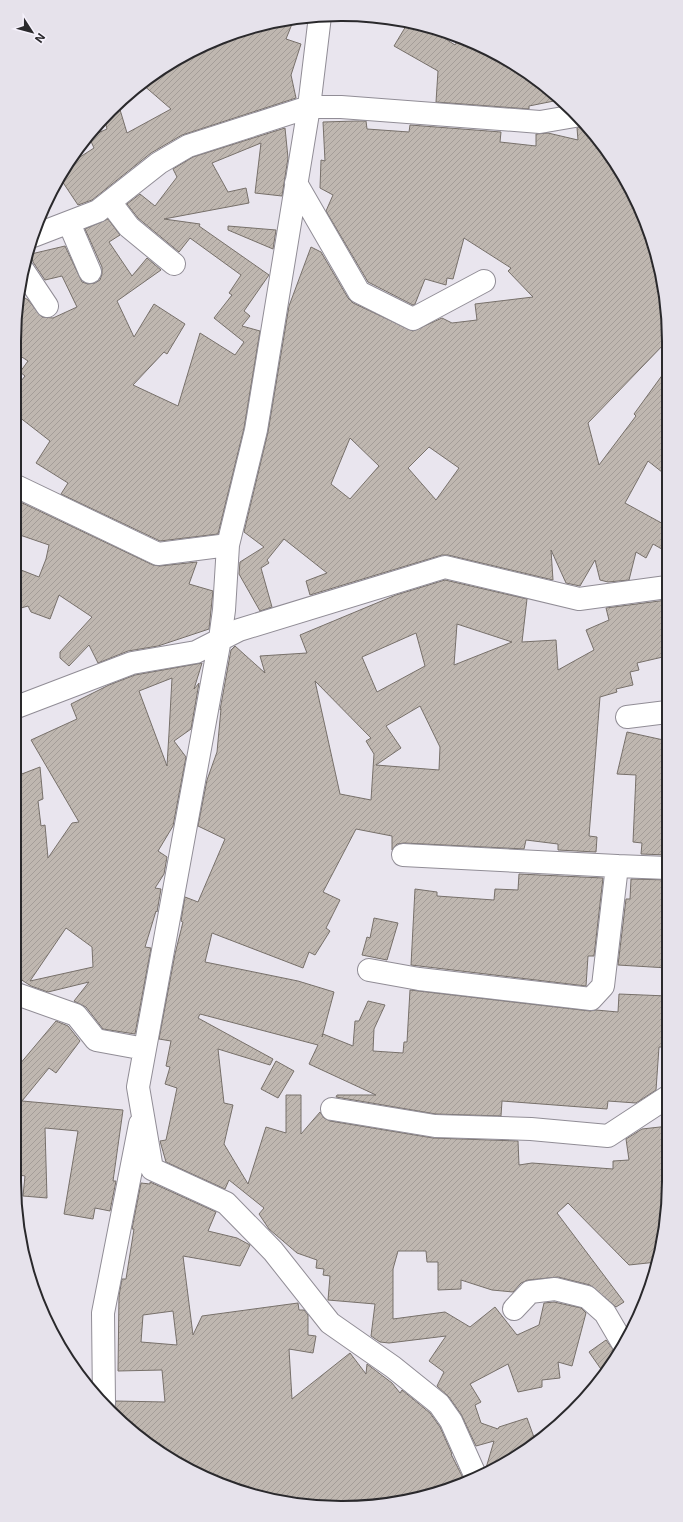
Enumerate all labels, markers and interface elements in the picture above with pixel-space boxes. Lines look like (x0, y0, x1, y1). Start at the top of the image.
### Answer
north arrow (12, 12, 52, 52)
text: N (32, 30, 48, 45)

